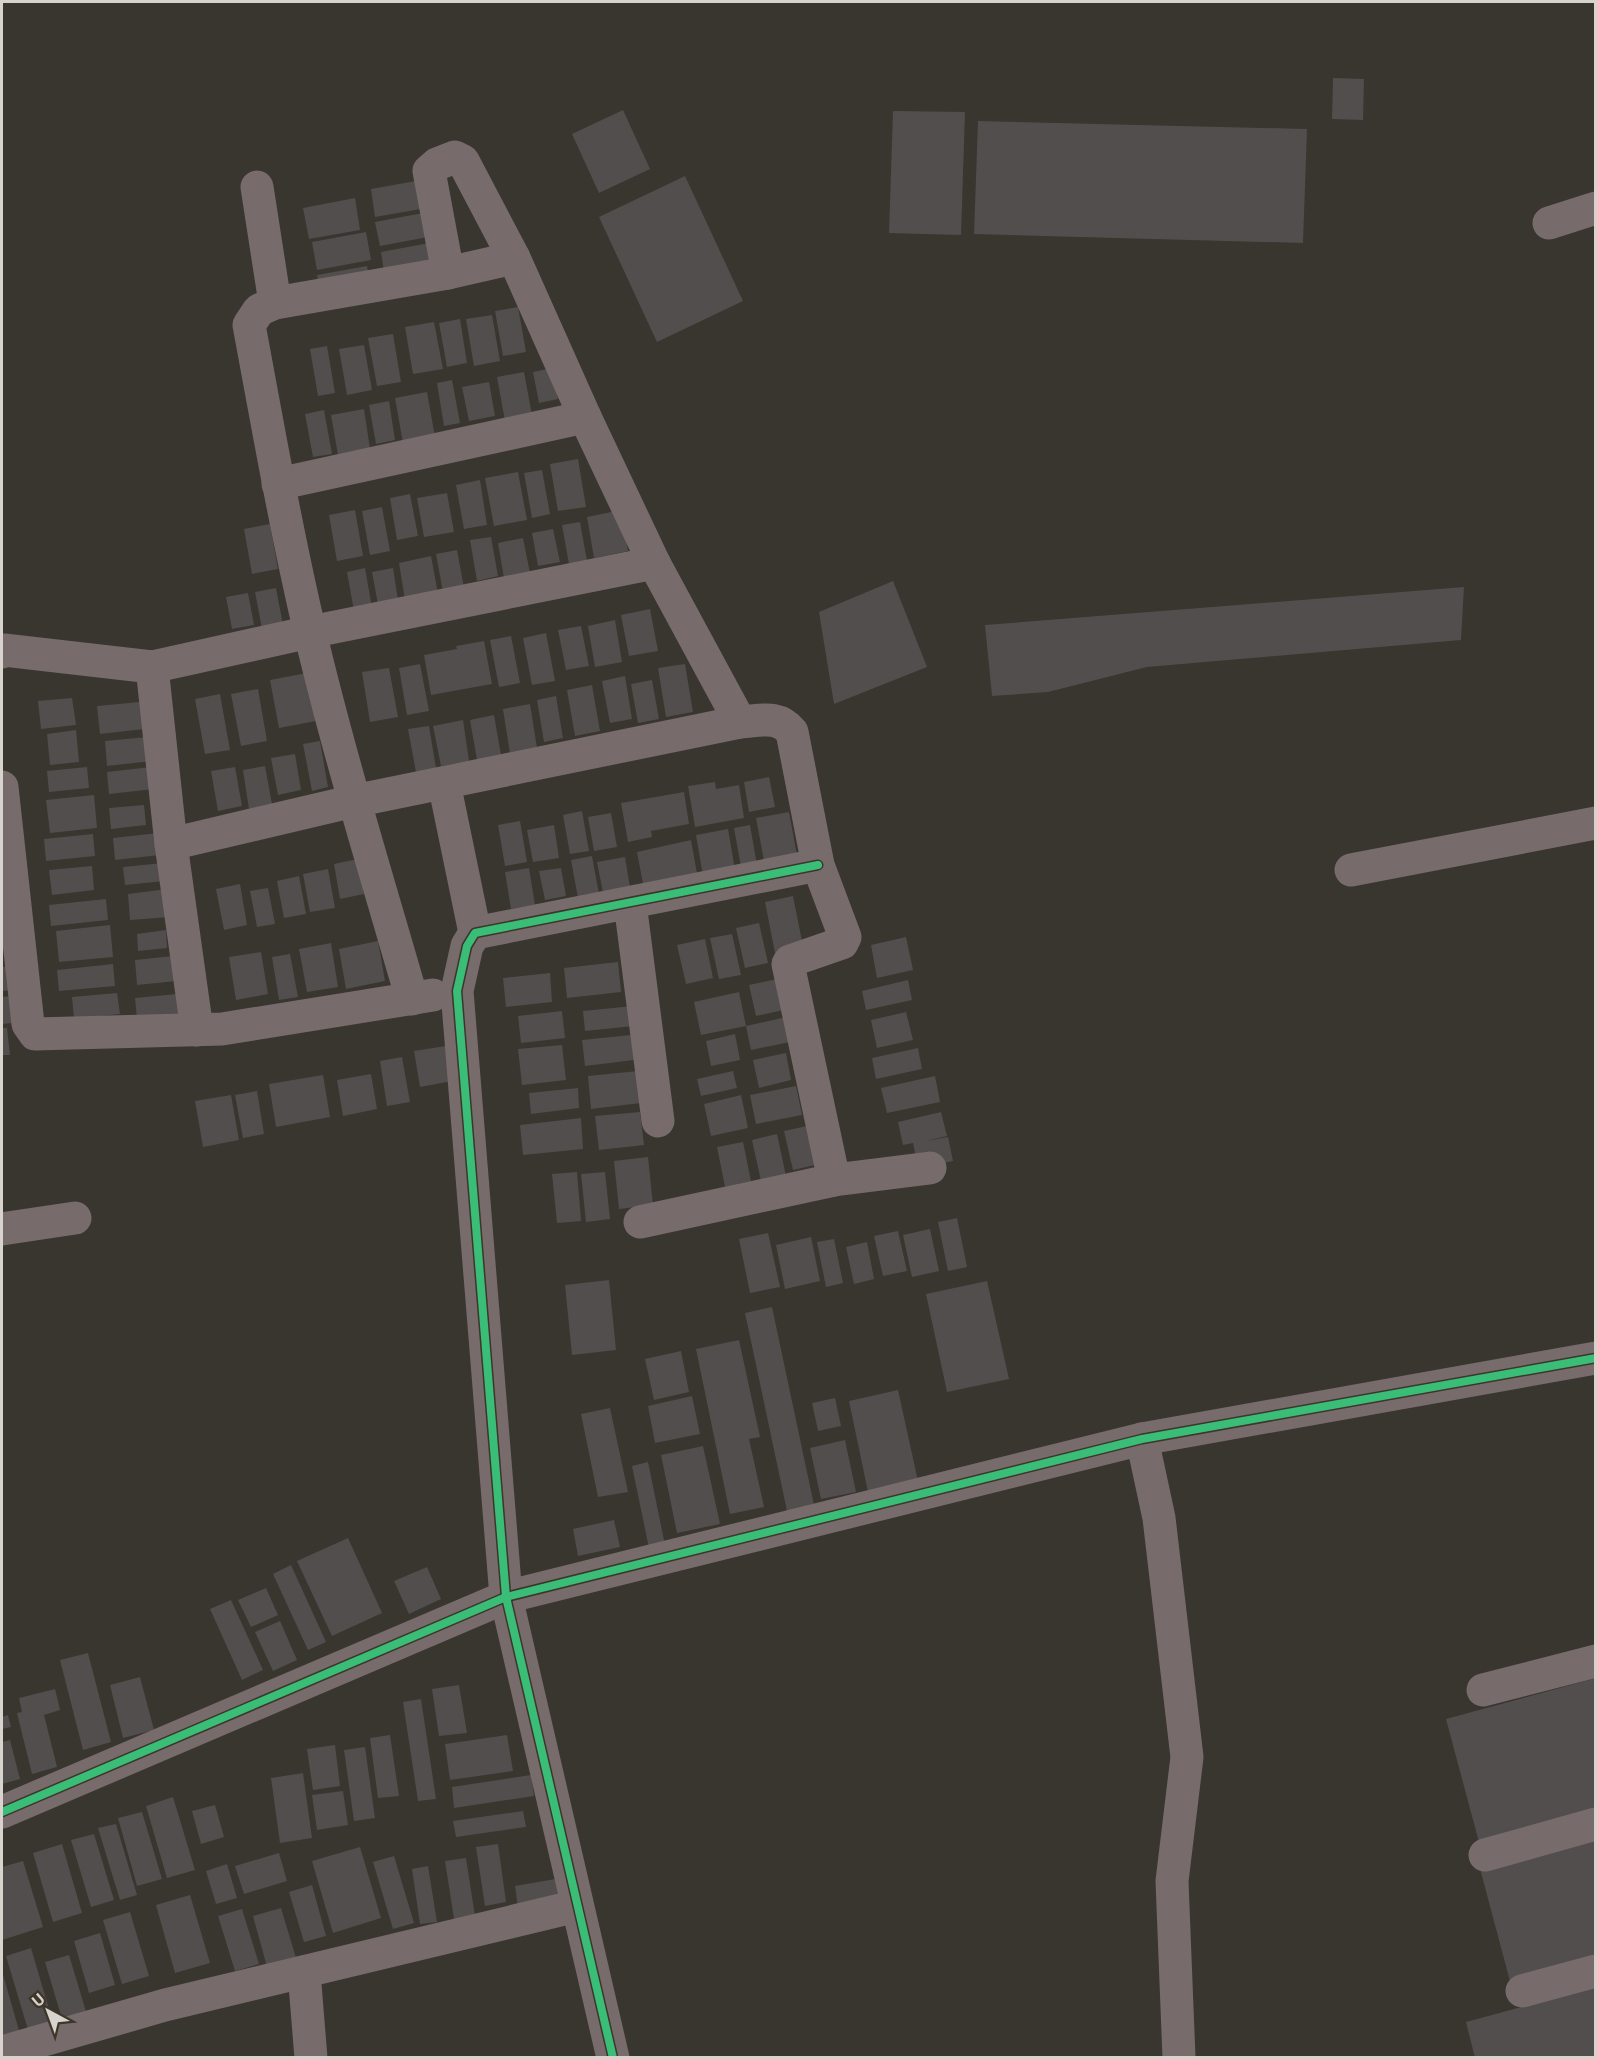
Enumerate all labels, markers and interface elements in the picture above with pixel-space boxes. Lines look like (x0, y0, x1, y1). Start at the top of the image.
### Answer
north arrow (18, 1981, 78, 2041)
text: U (28, 1989, 49, 2011)

